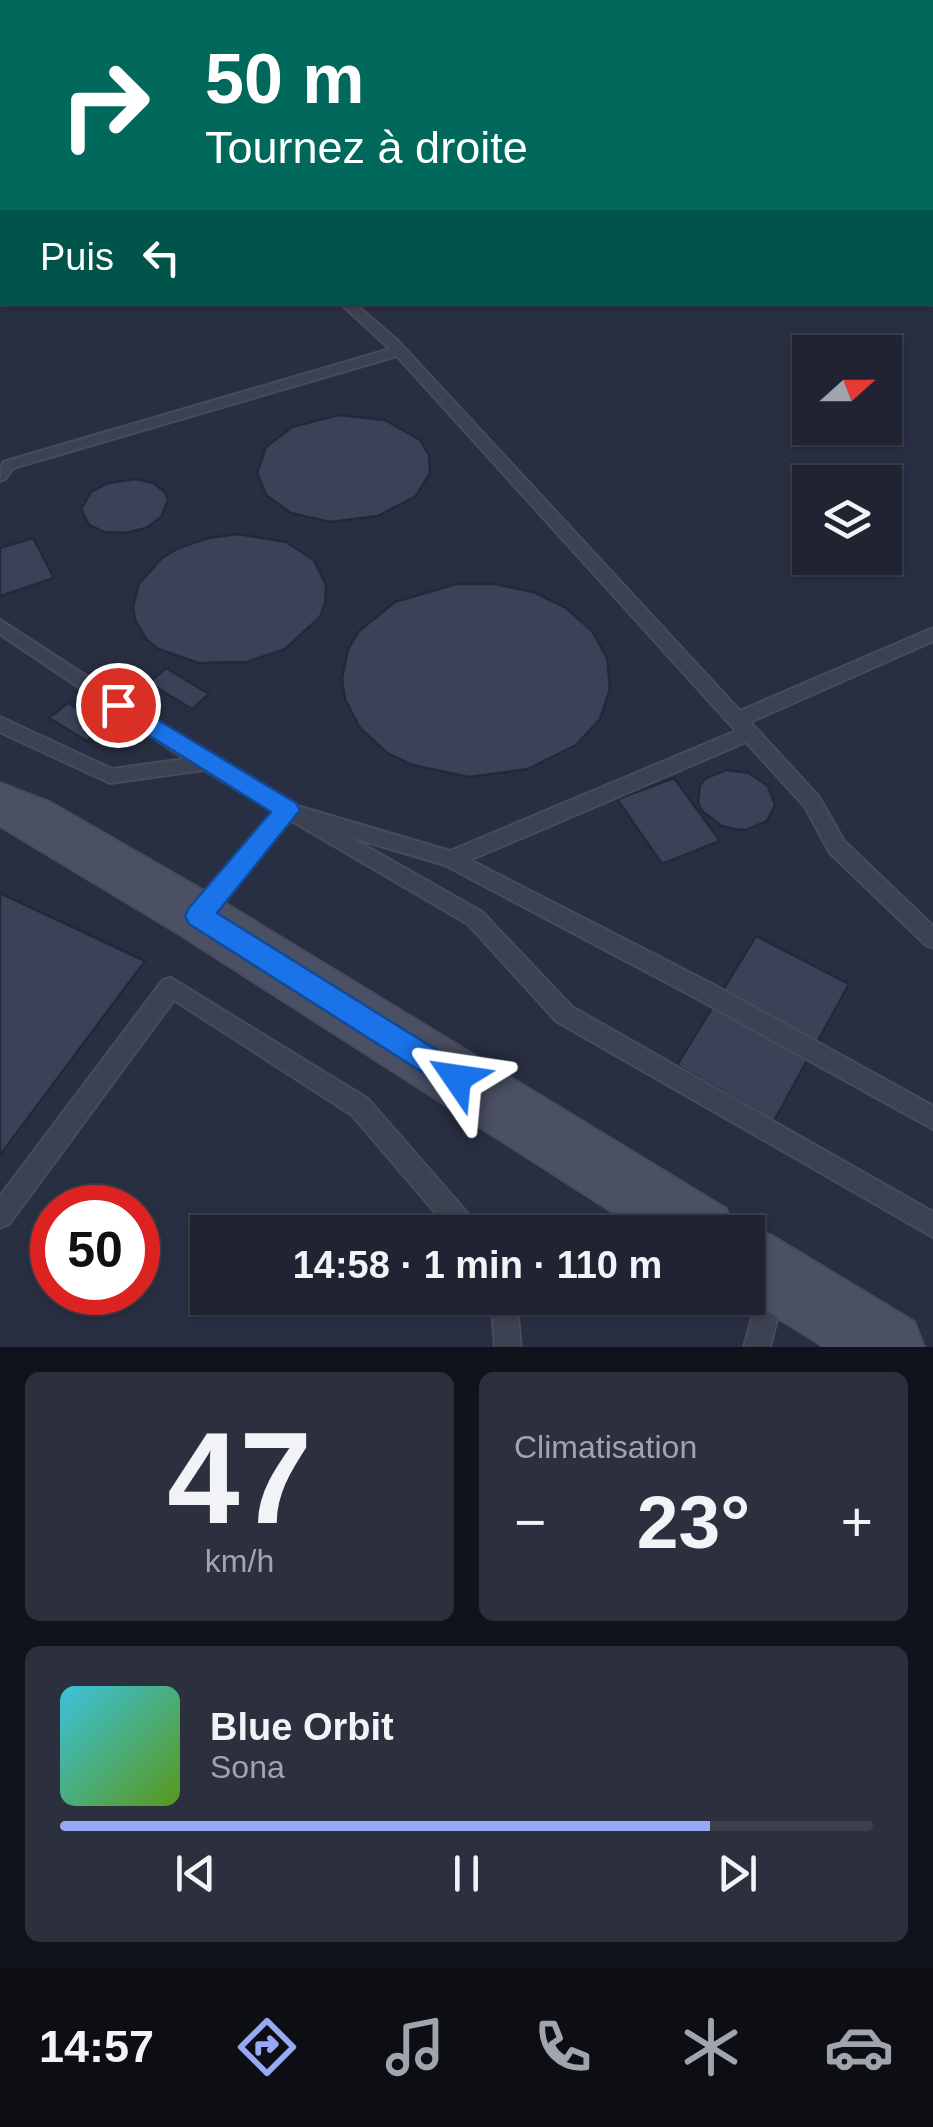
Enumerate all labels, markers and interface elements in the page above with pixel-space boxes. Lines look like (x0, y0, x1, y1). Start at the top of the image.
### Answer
icon: right (40, 40, 170, 170)
text: 50 m (205, 40, 365, 118)
text: Tournez à droite (205, 122, 528, 173)
icon: left (134, 230, 189, 285)
text: Puis (40, 236, 114, 278)
north arrow (792, 335, 902, 445)
map controls (792, 335, 902, 575)
button: layers (792, 465, 902, 575)
pin (76, 663, 161, 748)
icon: arrive (91, 678, 146, 733)
position arrow (405, 1026, 509, 1130)
speed limit sign: 50 (30, 1185, 160, 1315)
text: 14:58 · 1 min · 110 m (293, 1244, 662, 1286)
text: 47 (167, 1405, 312, 1551)
text: Climatisation (514, 1429, 697, 1465)
text: 23° (637, 1480, 750, 1564)
text: − (514, 1491, 546, 1553)
text: + (841, 1491, 873, 1553)
text: km/h (205, 1543, 274, 1579)
text: Blue Orbit (210, 1706, 394, 1748)
text: Sona (210, 1749, 285, 1785)
icon: previous (168, 1846, 223, 1901)
icon: pause (439, 1846, 494, 1901)
icon: next (710, 1846, 765, 1901)
icon: directions (232, 2012, 302, 2082)
icon: music (380, 2012, 450, 2082)
icon: phone (528, 2012, 598, 2082)
icon: climate (676, 2012, 746, 2082)
icon: car (824, 2012, 894, 2082)
text: 14:57 (39, 2021, 154, 2072)

